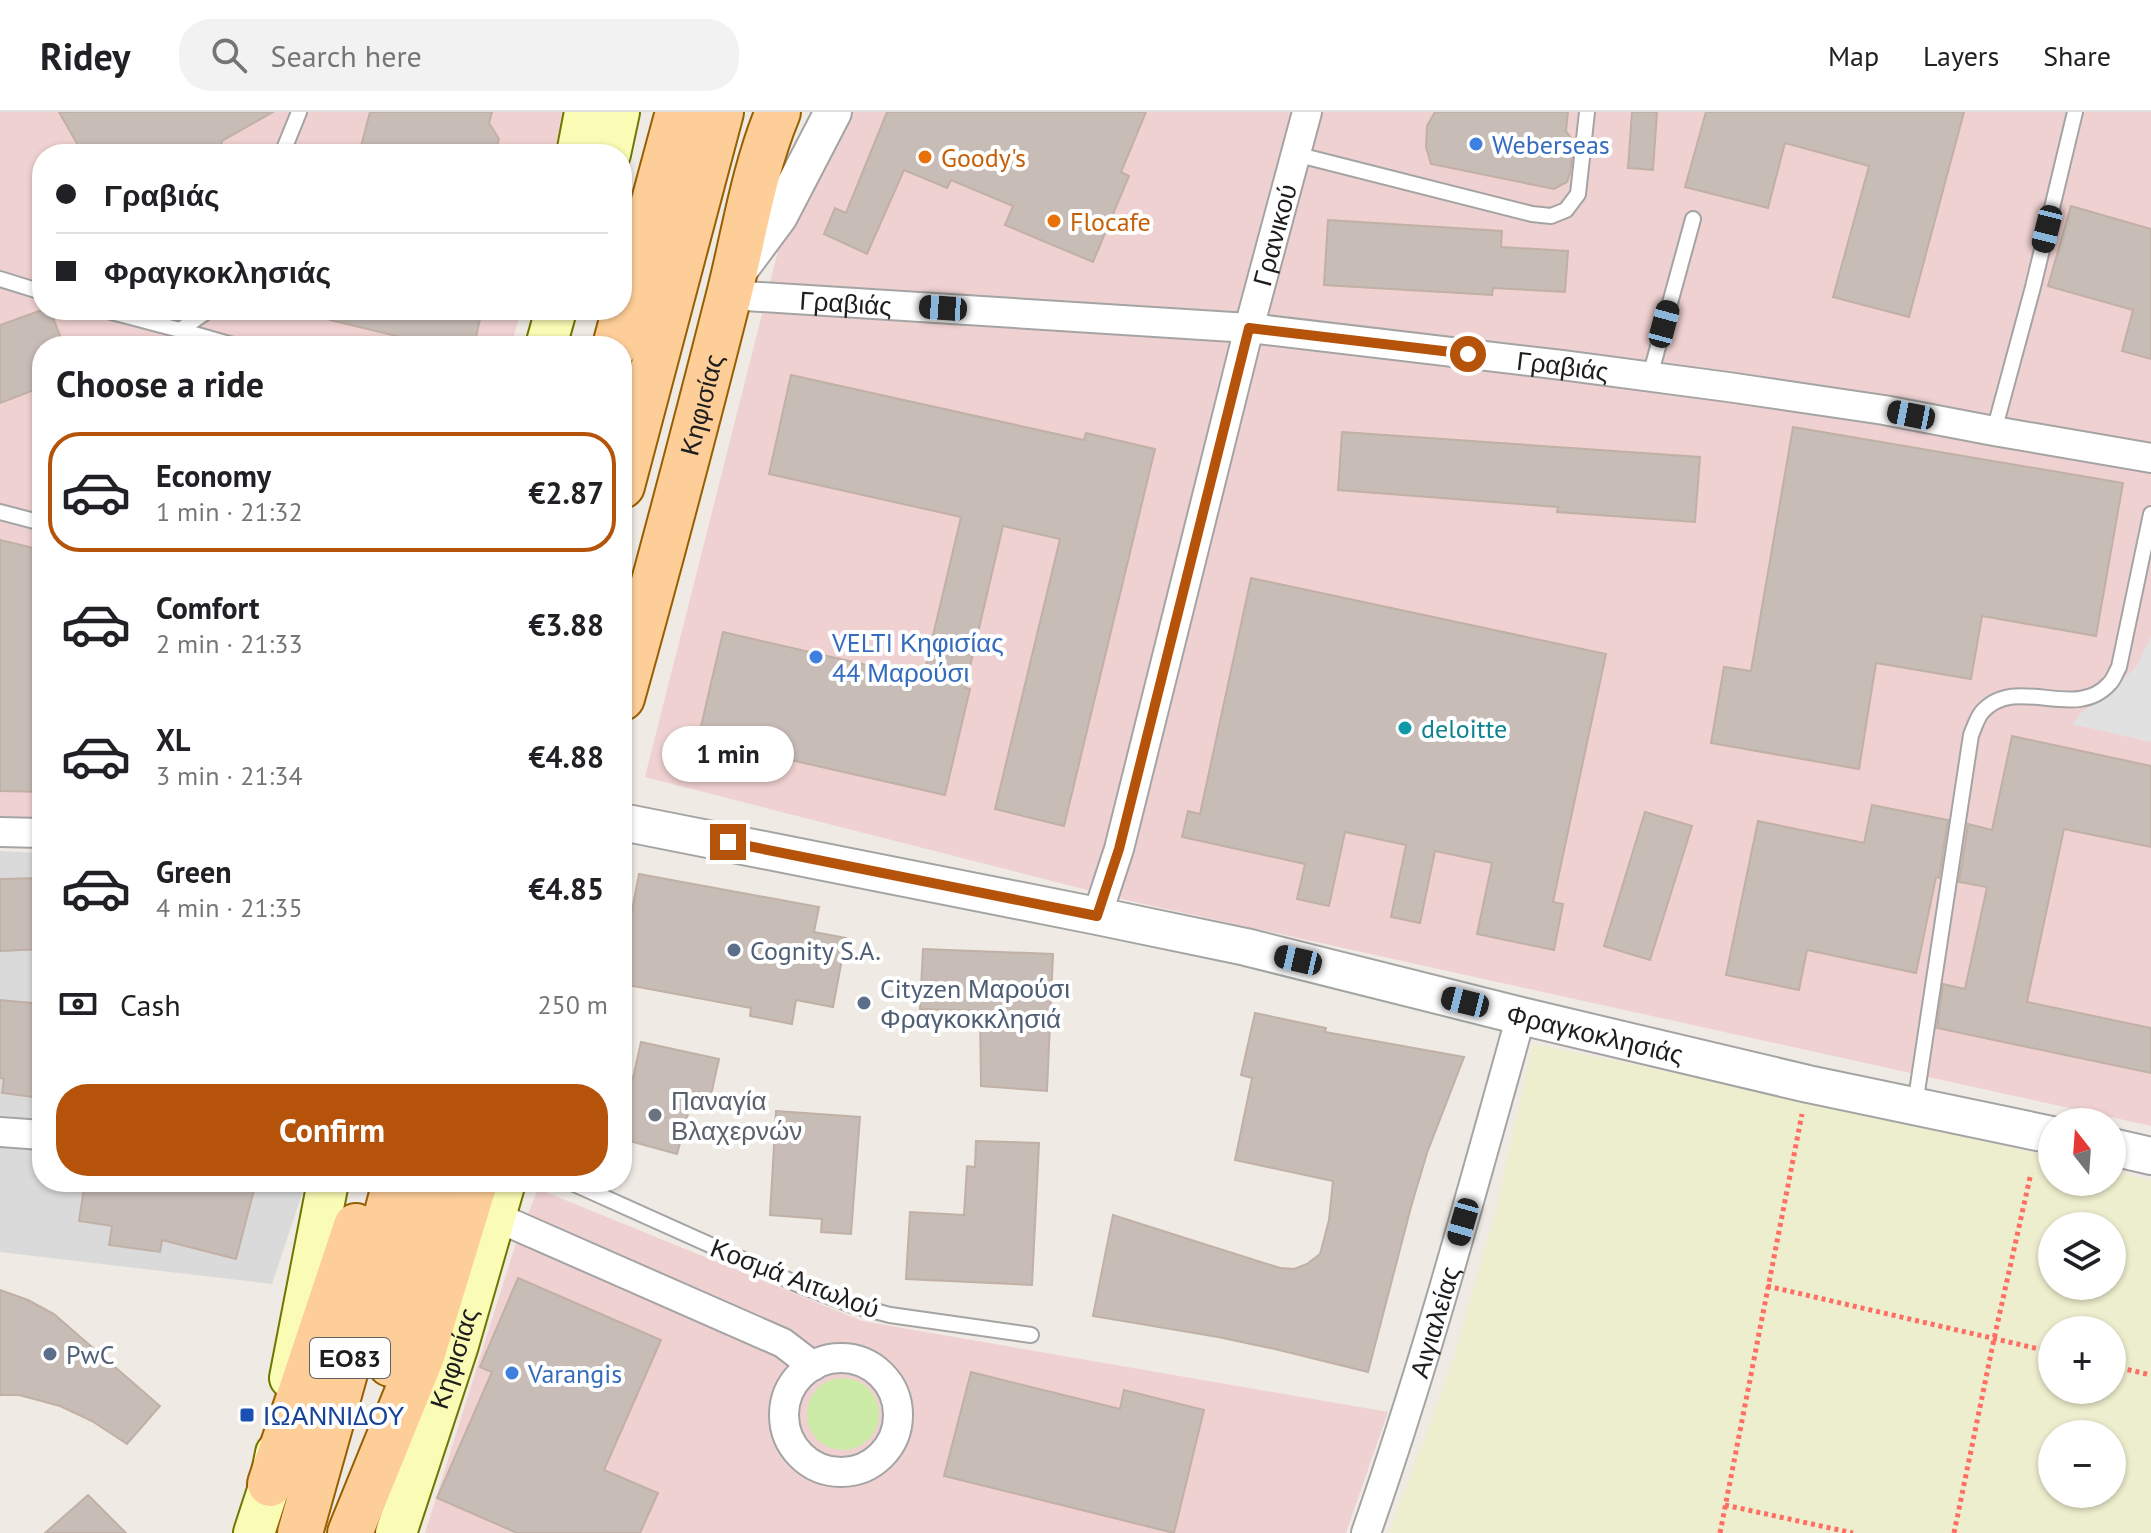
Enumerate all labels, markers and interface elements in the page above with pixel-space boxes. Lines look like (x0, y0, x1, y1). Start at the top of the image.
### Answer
search box (179, 19, 739, 91)
text: Ridey (40, 31, 131, 80)
icon: search (207, 33, 251, 77)
text: Search here (271, 36, 422, 75)
text: Map (1828, 37, 1879, 74)
text: Layers (1923, 37, 1999, 74)
text: Share (2043, 37, 2111, 74)
place label: Weberseas (1492, 128, 1610, 161)
marker: Weberseas (1467, 135, 1485, 153)
place label: Goody's (941, 141, 1026, 174)
marker: Goody's (916, 148, 934, 166)
text: Γραβιάς (104, 175, 220, 214)
street label: Γρανικού (1245, 180, 1303, 289)
car (2030, 203, 2064, 255)
place label: Flocafe (1070, 205, 1151, 238)
marker: Flocafe (1045, 212, 1063, 230)
text: Φραγκοκλησιάς (104, 252, 331, 291)
street label: Γραβιάς (799, 283, 893, 322)
car (918, 294, 968, 322)
car (1646, 298, 1682, 350)
route start (1450, 336, 1486, 372)
street label: Γραβιάς (1515, 343, 1611, 388)
street label: Κηφισίας (672, 350, 730, 459)
text: Choose a ride (56, 360, 264, 407)
car (1885, 399, 1937, 431)
icon: car (60, 456, 132, 528)
text: Economy (156, 456, 271, 495)
text: €2.87 (529, 473, 604, 512)
text: 1 min · 21:32 (156, 495, 303, 528)
icon: car (60, 588, 132, 660)
text: Comfort (156, 588, 259, 627)
text: €3.88 (529, 605, 604, 644)
place label: VELTI Κηφισίας 44 Μαρούσι (831, 626, 1004, 689)
text: 2 min · 21:33 (156, 627, 303, 660)
marker: VELTI Κηφισίας 44 Μαρούσι (807, 648, 825, 666)
place label: deloitte (1421, 712, 1507, 745)
marker: deloitte (1396, 719, 1414, 737)
icon: car (60, 720, 132, 792)
text: XL (156, 720, 190, 759)
callout: 1 min (662, 726, 794, 782)
text: €4.88 (529, 737, 604, 776)
text: 1 min (696, 737, 760, 770)
text: 3 min · 21:34 (156, 759, 303, 792)
route end (710, 824, 746, 860)
icon: car (60, 852, 132, 924)
text: Green (156, 852, 231, 891)
text: €4.85 (529, 869, 604, 908)
text: 4 min · 21:35 (156, 891, 303, 924)
place label: Cognity S.A. (750, 934, 881, 967)
marker: Cognity S.A. (725, 941, 743, 959)
car (1272, 943, 1324, 977)
place label: Cityzen Μαρούσι Φραγκοκκλησιά (880, 972, 1070, 1035)
icon: cash (56, 982, 100, 1026)
text: Cash (120, 985, 181, 1024)
car (1439, 985, 1491, 1019)
text: 250 m (537, 988, 608, 1021)
marker: Cityzen Μαρούσι Φραγκοκκλησιά (855, 994, 873, 1012)
street label: Φραγκοκλησιάς (1503, 997, 1687, 1070)
button: Confirm (56, 1084, 608, 1176)
place label: Παναγία Βλαχερνών (671, 1084, 802, 1147)
marker: Παναγία Βλαχερνών (646, 1106, 664, 1124)
north arrow (2038, 1108, 2126, 1196)
map controls (2038, 1108, 2126, 1508)
car (1445, 1196, 1481, 1248)
button: layers (2038, 1212, 2126, 1300)
street label: Κοσμά Αιτωλού (706, 1231, 884, 1325)
street label: Αιγιαλείας (1402, 1262, 1466, 1382)
street label: Κηφισίας (422, 1304, 484, 1413)
button: + (2038, 1316, 2126, 1404)
place label: PwC (66, 1338, 115, 1371)
road number: ΕΟ83 (310, 1338, 390, 1378)
marker: PwC (41, 1345, 59, 1363)
place label: Varangis (527, 1357, 622, 1390)
marker: Varangis (503, 1364, 521, 1382)
place label: ΙΩΑΝΝΙΔΟΥ (263, 1399, 405, 1432)
marker: ΙΩΑΝΝΙΔΟΥ (238, 1406, 256, 1424)
button: − (2038, 1420, 2126, 1508)

